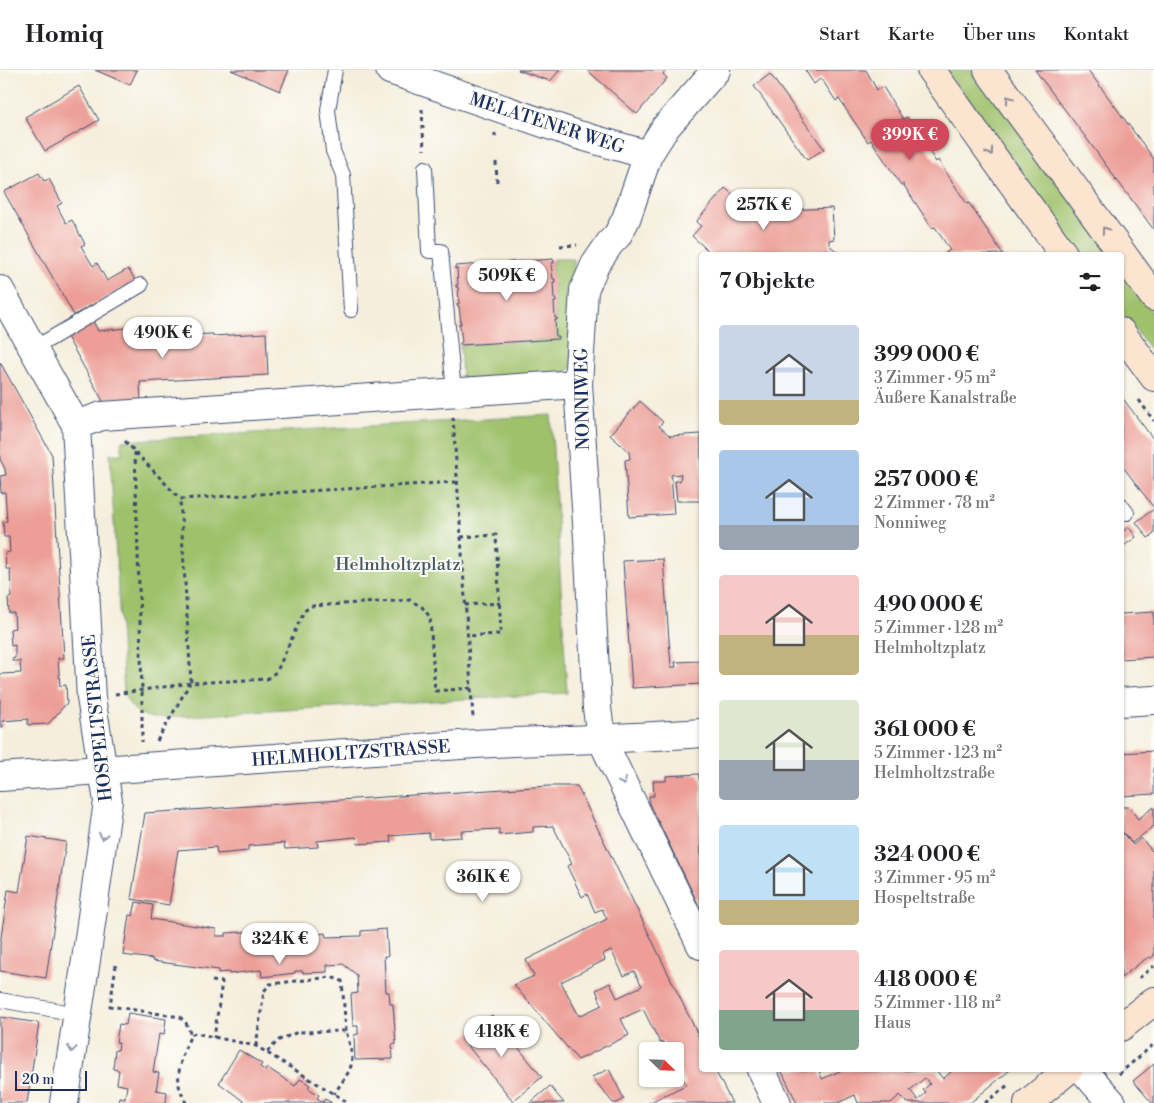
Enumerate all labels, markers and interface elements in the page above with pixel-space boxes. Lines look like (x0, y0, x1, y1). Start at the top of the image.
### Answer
text: Homiq (25, 20, 103, 50)
text: Start (819, 23, 860, 46)
text: Karte (888, 23, 935, 46)
text: Über uns (963, 23, 1036, 46)
text: Kontakt (1064, 23, 1129, 46)
street label: MELATENER WEG (466, 88, 628, 160)
one-way arrow (1006, 96, 1014, 105)
pin: 399K € (869, 118, 951, 161)
text: 399K € (882, 125, 938, 145)
one-way arrow (984, 146, 993, 156)
pin: 257K € (723, 189, 805, 231)
text: 257K € (737, 195, 791, 215)
one-way arrow (1102, 227, 1110, 236)
pin: 509K € (466, 260, 548, 302)
text: 509K € (478, 266, 536, 286)
icon: filters (1076, 268, 1104, 296)
text: 7 Objekte (719, 269, 815, 295)
pin: 490K € (122, 316, 204, 359)
text: 490K € (134, 323, 192, 343)
text: 399 000 € (874, 342, 979, 368)
icon: home (759, 345, 819, 405)
street label: NONNIWEG (570, 347, 595, 450)
text: 3 Zimmer · 95 m² (874, 368, 996, 388)
text: Äußere Kanalstraße (874, 388, 1017, 408)
text: 257 000 € (874, 467, 978, 493)
icon: home (759, 470, 819, 530)
text: 2 Zimmer · 78 m² (874, 493, 995, 513)
text: Nonniweg (874, 513, 946, 533)
park label: Helmholtzplatz (335, 553, 461, 576)
text: 490 000 € (874, 592, 983, 618)
icon: home (759, 595, 819, 655)
text: 5 Zimmer · 128 m² (874, 618, 1003, 638)
street label: HOSPELTSTRASSE (77, 633, 118, 803)
text: Helmholtzplatz (874, 638, 986, 658)
text: 361 000 € (874, 717, 976, 743)
icon: home (759, 720, 819, 780)
street label: HELMHOLTZSTRASSE (251, 735, 451, 772)
text: 5 Zimmer · 123 m² (874, 743, 1002, 763)
text: Helmholtzstraße (874, 763, 995, 783)
one-way arrow (616, 777, 627, 786)
one-way arrow (99, 832, 109, 840)
text: 324 000 € (874, 842, 980, 868)
icon: home (759, 845, 819, 905)
pin: 361K € (442, 860, 524, 903)
text: 361K € (457, 867, 509, 887)
text: 3 Zimmer · 95 m² (874, 868, 996, 888)
text: Hospeltstraße (874, 888, 975, 908)
pin: 324K € (239, 922, 321, 965)
text: 324K € (252, 929, 308, 949)
text: 418 000 € (874, 967, 977, 993)
icon: home (759, 970, 819, 1030)
text: 5 Zimmer · 118 m² (874, 993, 1001, 1013)
text: Haus (874, 1013, 911, 1033)
pin: 418K € (461, 1016, 543, 1058)
text: 418K € (475, 1022, 529, 1042)
north arrow (639, 1042, 684, 1088)
map controls (639, 1042, 684, 1087)
one-way arrow (67, 1045, 78, 1053)
scale bar (15, 1068, 88, 1091)
text: 20 m (22, 1071, 54, 1089)

